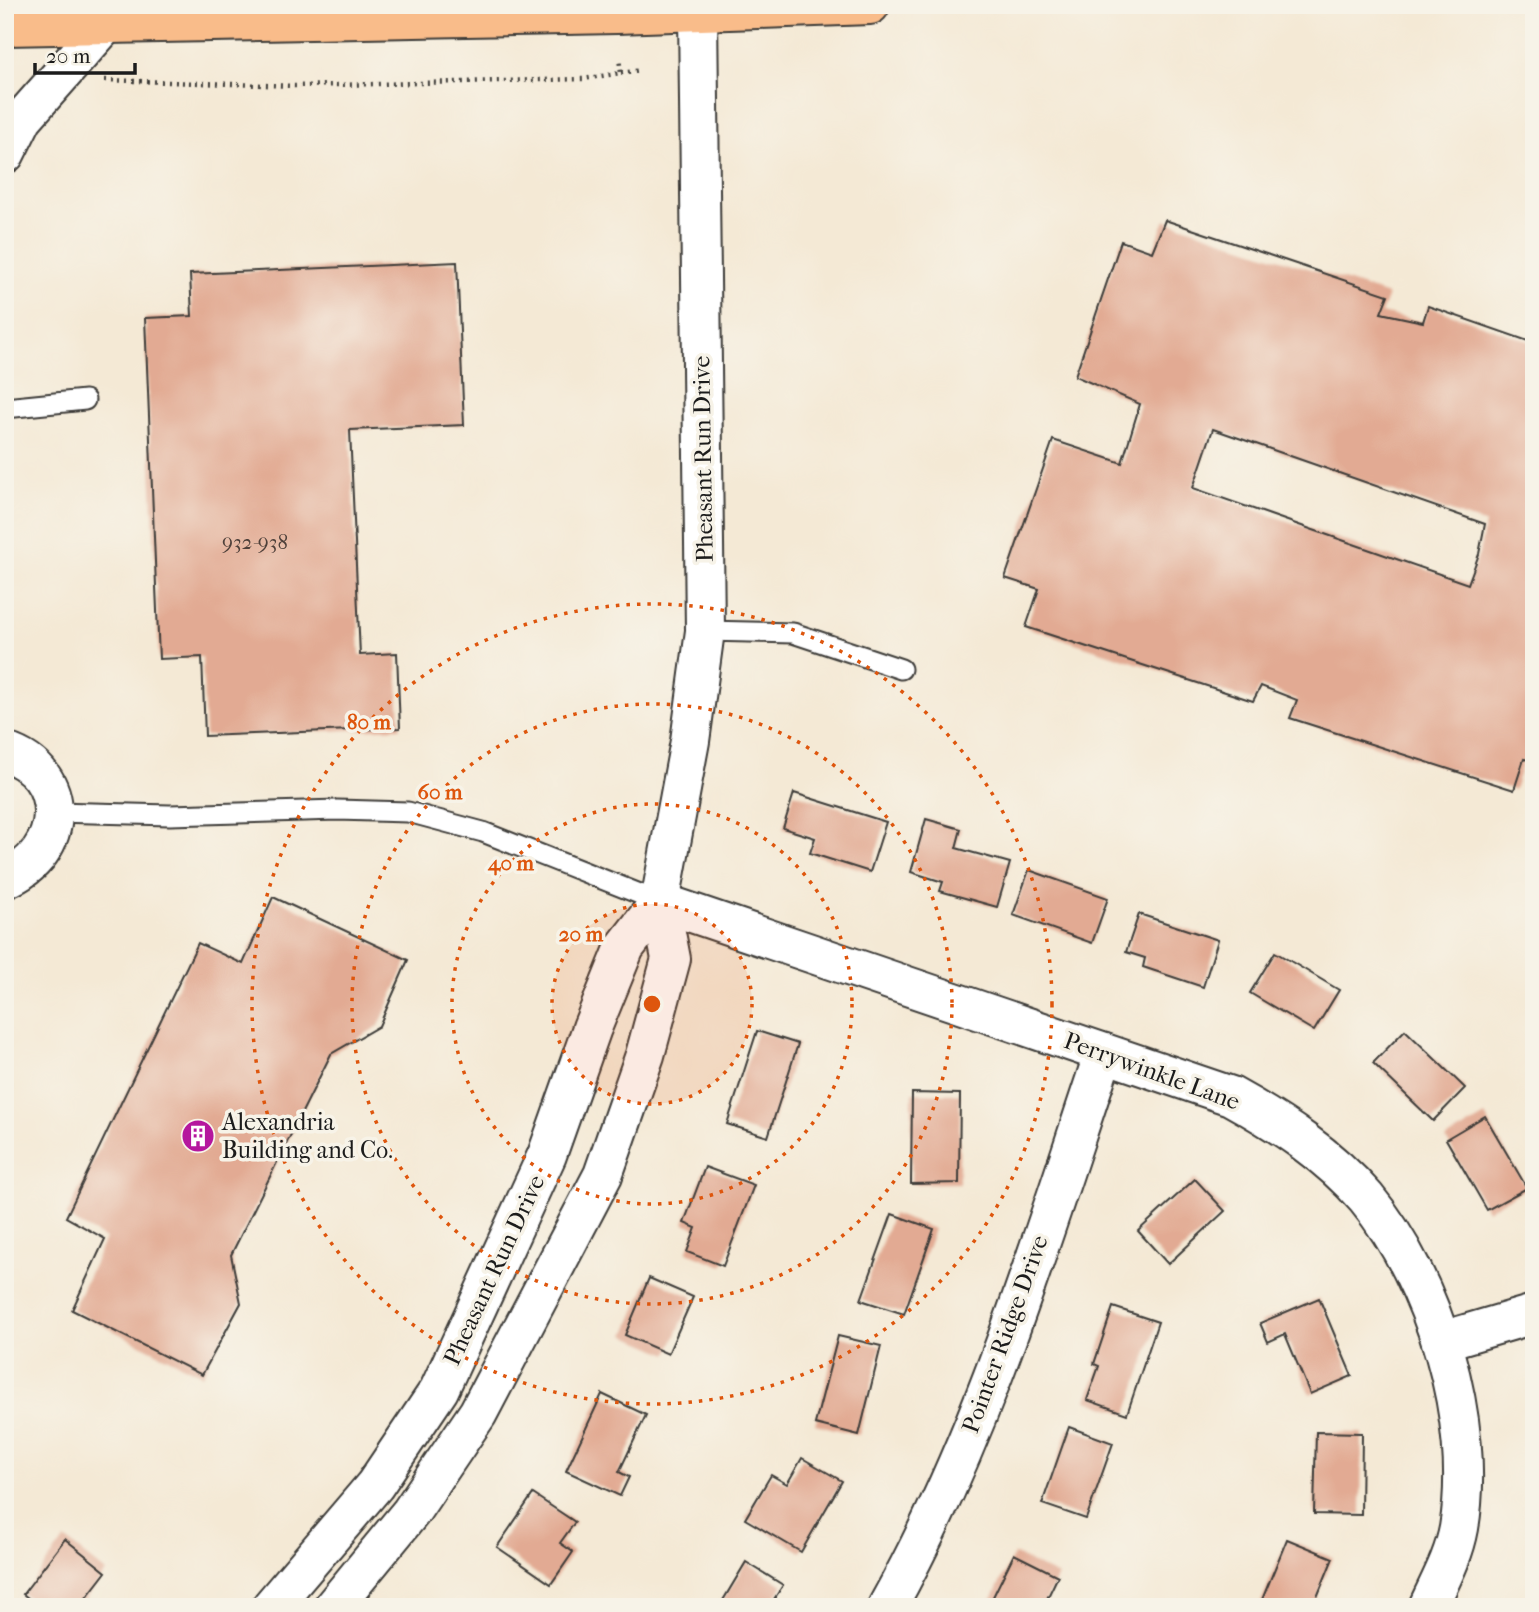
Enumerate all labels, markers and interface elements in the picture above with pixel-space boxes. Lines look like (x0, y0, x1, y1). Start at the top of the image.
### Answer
scale bar (35, 32, 135, 76)
text: 20 m (46, 44, 91, 68)
street label: Pheasant Run Drive (687, 355, 719, 563)
house number: 932-938 (222, 530, 288, 554)
text: 80 m (347, 710, 392, 734)
text: 60 m (418, 780, 463, 804)
text: 40 m (487, 851, 535, 876)
text: 20 m (559, 922, 604, 946)
centre of rings (640, 992, 664, 1016)
street label: Perrywinkle Lane (1060, 1026, 1244, 1116)
place label: Alexandria Building and Co. (221, 1108, 393, 1164)
building icon: Alexandria Building and Co. (179, 1117, 217, 1155)
street label: Pheasant Run Drive (438, 1170, 550, 1370)
street label: Pointer Ridge Drive (956, 1231, 1054, 1437)

